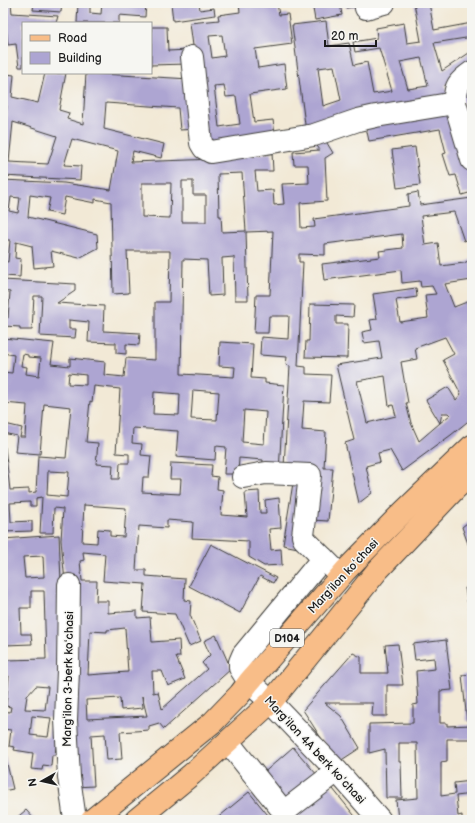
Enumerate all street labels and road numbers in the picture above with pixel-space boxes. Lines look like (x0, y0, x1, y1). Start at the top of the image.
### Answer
street label: Margʻilon koʻchasi (305, 536, 382, 617)
street label: Margʻilon 3-berk koʻchasi (60, 611, 77, 747)
road number: D104 (270, 629, 304, 647)
street label: Margʻilon 4А berk koʻchasi (261, 693, 369, 807)

